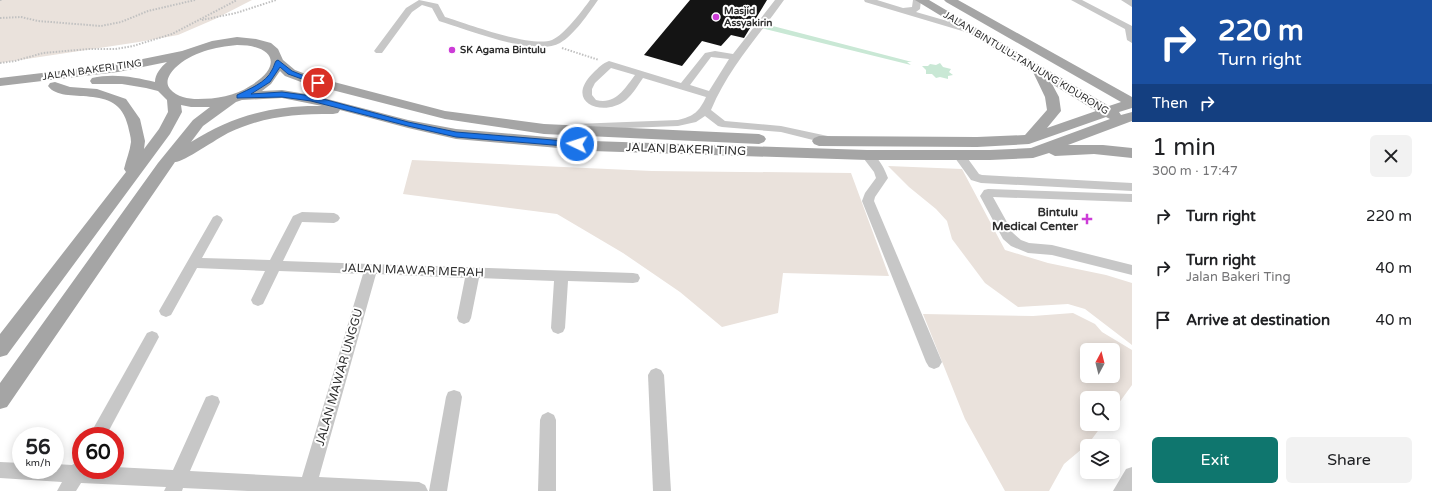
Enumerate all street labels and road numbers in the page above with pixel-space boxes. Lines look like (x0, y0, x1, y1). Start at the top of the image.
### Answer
street label: JALAN BINTULU-TANJUNG KIDURONG (941, 9, 1111, 117)
street label: JALAN BAKERI TING (41, 57, 143, 83)
street label: JALAN BAKERI TING (626, 140, 746, 158)
street label: JALAN MAWAR MERAH (342, 261, 484, 279)
street label: JALAN MAWAR UNGGU (313, 307, 365, 447)

